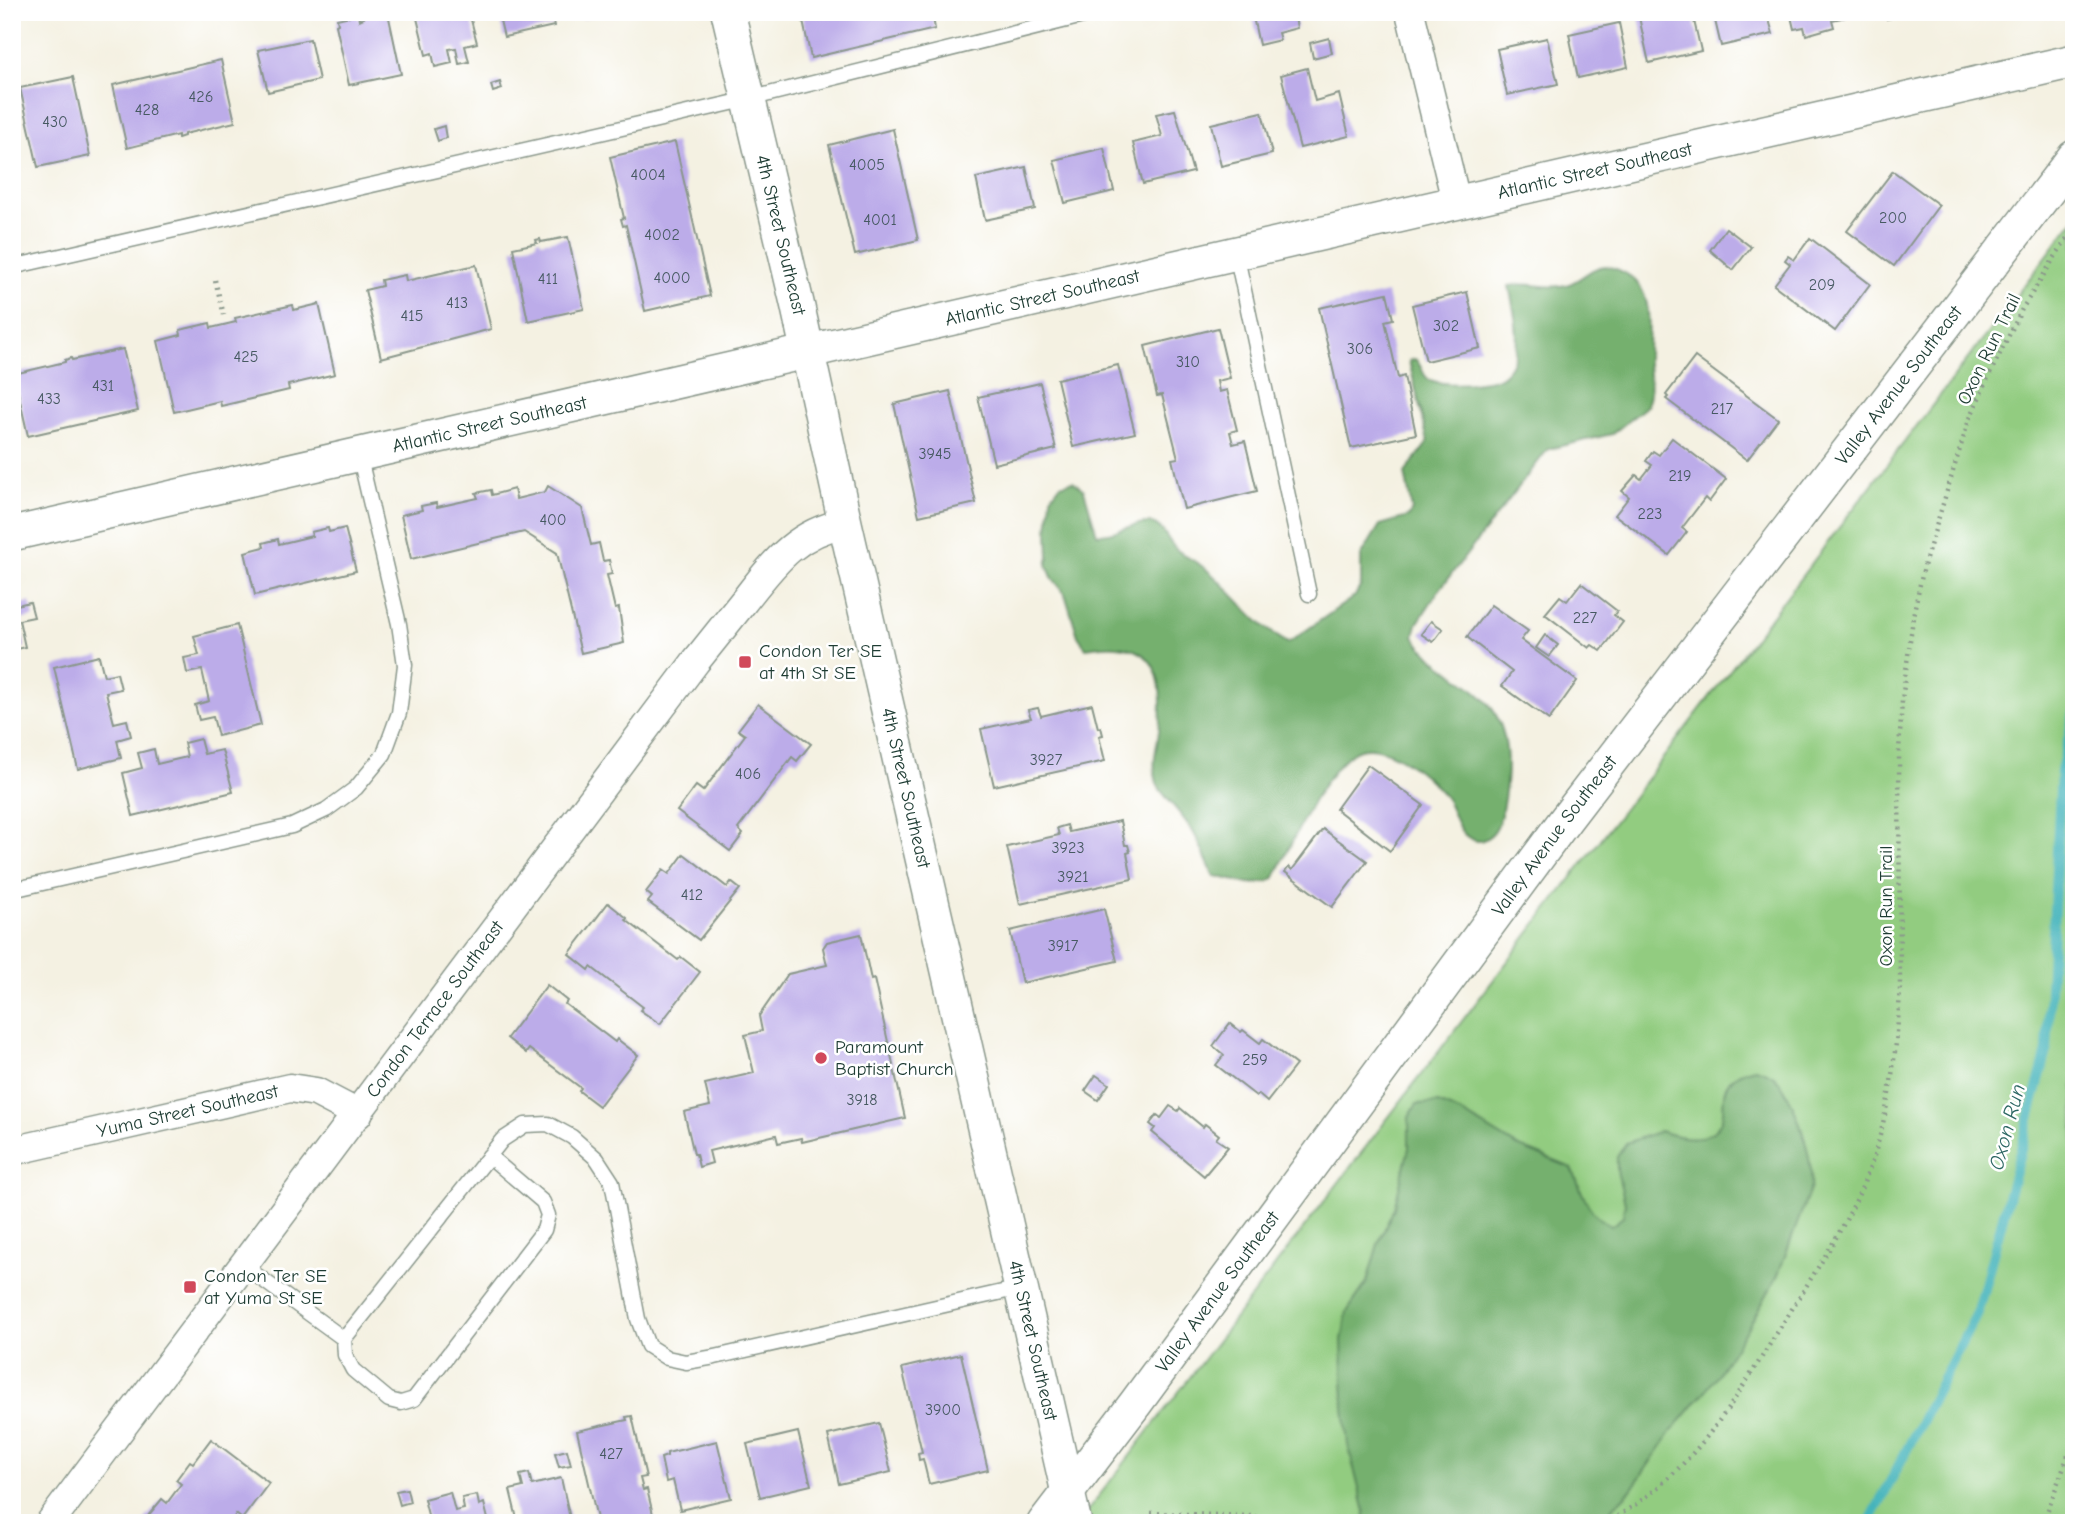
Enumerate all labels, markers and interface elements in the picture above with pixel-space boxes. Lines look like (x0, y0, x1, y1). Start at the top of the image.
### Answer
house number: 426 (189, 88, 213, 106)
house number: 428 (135, 101, 159, 119)
house number: 430 (42, 113, 68, 131)
street label: Atlantic Street Southeast (1496, 138, 1695, 204)
street label: 4th Street Southeast (751, 153, 810, 317)
house number: 4005 (849, 156, 885, 174)
house number: 4004 (631, 166, 665, 184)
house number: 200 (1879, 209, 1907, 227)
house number: 4001 (863, 211, 897, 229)
house number: 4002 (644, 226, 680, 244)
street label: Atlantic Street Southeast (943, 265, 1142, 331)
house number: 4000 (654, 269, 690, 287)
house number: 411 (538, 270, 558, 288)
house number: 209 (1809, 276, 1835, 294)
street label: Oxon Run Trail (1953, 290, 2025, 408)
house number: 413 (446, 294, 468, 312)
street label: Valley Avenue Southeast (1831, 301, 1967, 469)
house number: 415 (401, 307, 423, 325)
house number: 302 (1433, 317, 1459, 335)
house number: 306 (1347, 340, 1373, 358)
house number: 425 (234, 348, 258, 366)
house number: 310 (1176, 353, 1200, 371)
house number: 431 (92, 377, 114, 395)
house number: 433 (37, 390, 61, 408)
street label: Atlantic Street Southeast (390, 391, 590, 457)
house number: 217 (1711, 400, 1734, 418)
house number: 3945 (918, 445, 952, 463)
house number: 219 (1668, 467, 1692, 485)
house number: 223 (1638, 505, 1662, 523)
house number: 400 (539, 511, 567, 529)
house number: 227 (1573, 609, 1598, 627)
place label: Condon Ter SE at 4th St SE (759, 640, 882, 684)
marker: Condon Ter SE at 4th St SE (737, 654, 753, 670)
street label: 4th Street Southeast (877, 706, 935, 871)
house number: 3927 (1030, 751, 1063, 769)
street label: Valley Avenue Southeast (1487, 751, 1622, 920)
house number: 406 (735, 765, 761, 783)
house number: 3923 (1051, 839, 1085, 857)
street label: Oxon Run Trail (1875, 846, 1897, 966)
house number: 3921 (1057, 868, 1089, 886)
house number: 412 (681, 886, 703, 904)
street label: Condon Terrace Southeast (362, 916, 509, 1102)
house number: 3917 (1048, 937, 1079, 955)
place label: Paramount Baptist Church (835, 1036, 954, 1080)
marker: Paramount Baptist Church (813, 1050, 829, 1066)
house number: 259 (1242, 1051, 1268, 1069)
street label: Yuma Street Southeast (95, 1080, 281, 1142)
water label: Oxon Run (1984, 1081, 2030, 1173)
house number: 3918 (846, 1091, 878, 1109)
street label: Valley Avenue Southeast (1151, 1207, 1284, 1377)
street label: 4th Street Southeast (1004, 1258, 1062, 1423)
place label: Condon Ter SE at Yuma St SE (204, 1265, 327, 1309)
marker: Condon Ter SE at Yuma St SE (182, 1279, 198, 1295)
house number: 3900 (925, 1401, 961, 1419)
house number: 427 (599, 1445, 623, 1463)

